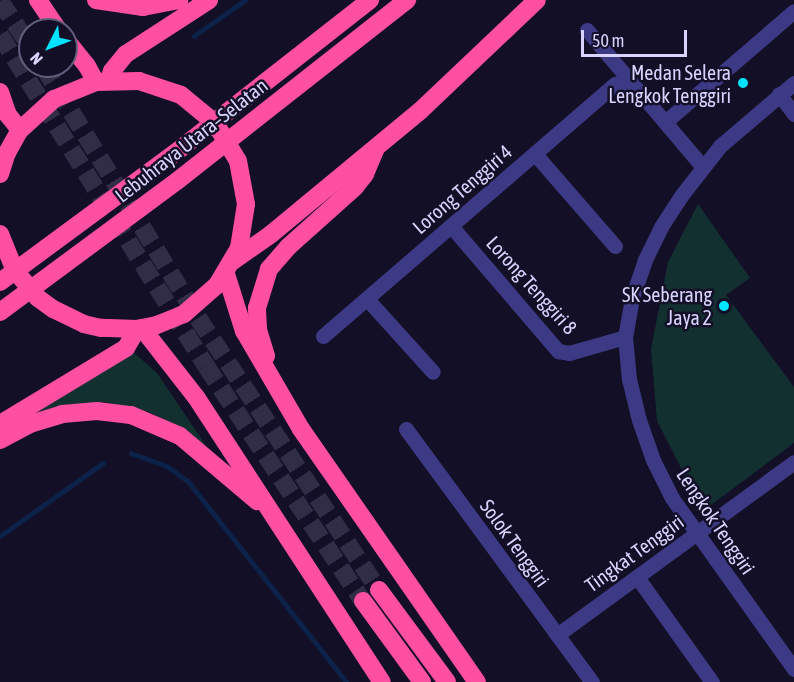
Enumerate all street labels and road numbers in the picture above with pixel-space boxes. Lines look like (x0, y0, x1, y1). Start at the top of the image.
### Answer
street label: Lebuhraya Utara–Selatan (110, 73, 272, 207)
street label: Lorong Tenggiri 4 (407, 139, 517, 239)
street label: Lorong Tenggiri 8 (482, 231, 582, 339)
street label: Lengkok Tenggiri (672, 463, 760, 579)
street label: Solok Tenggiri (475, 495, 555, 591)
street label: Tingkat Tenggiri (580, 509, 688, 597)

